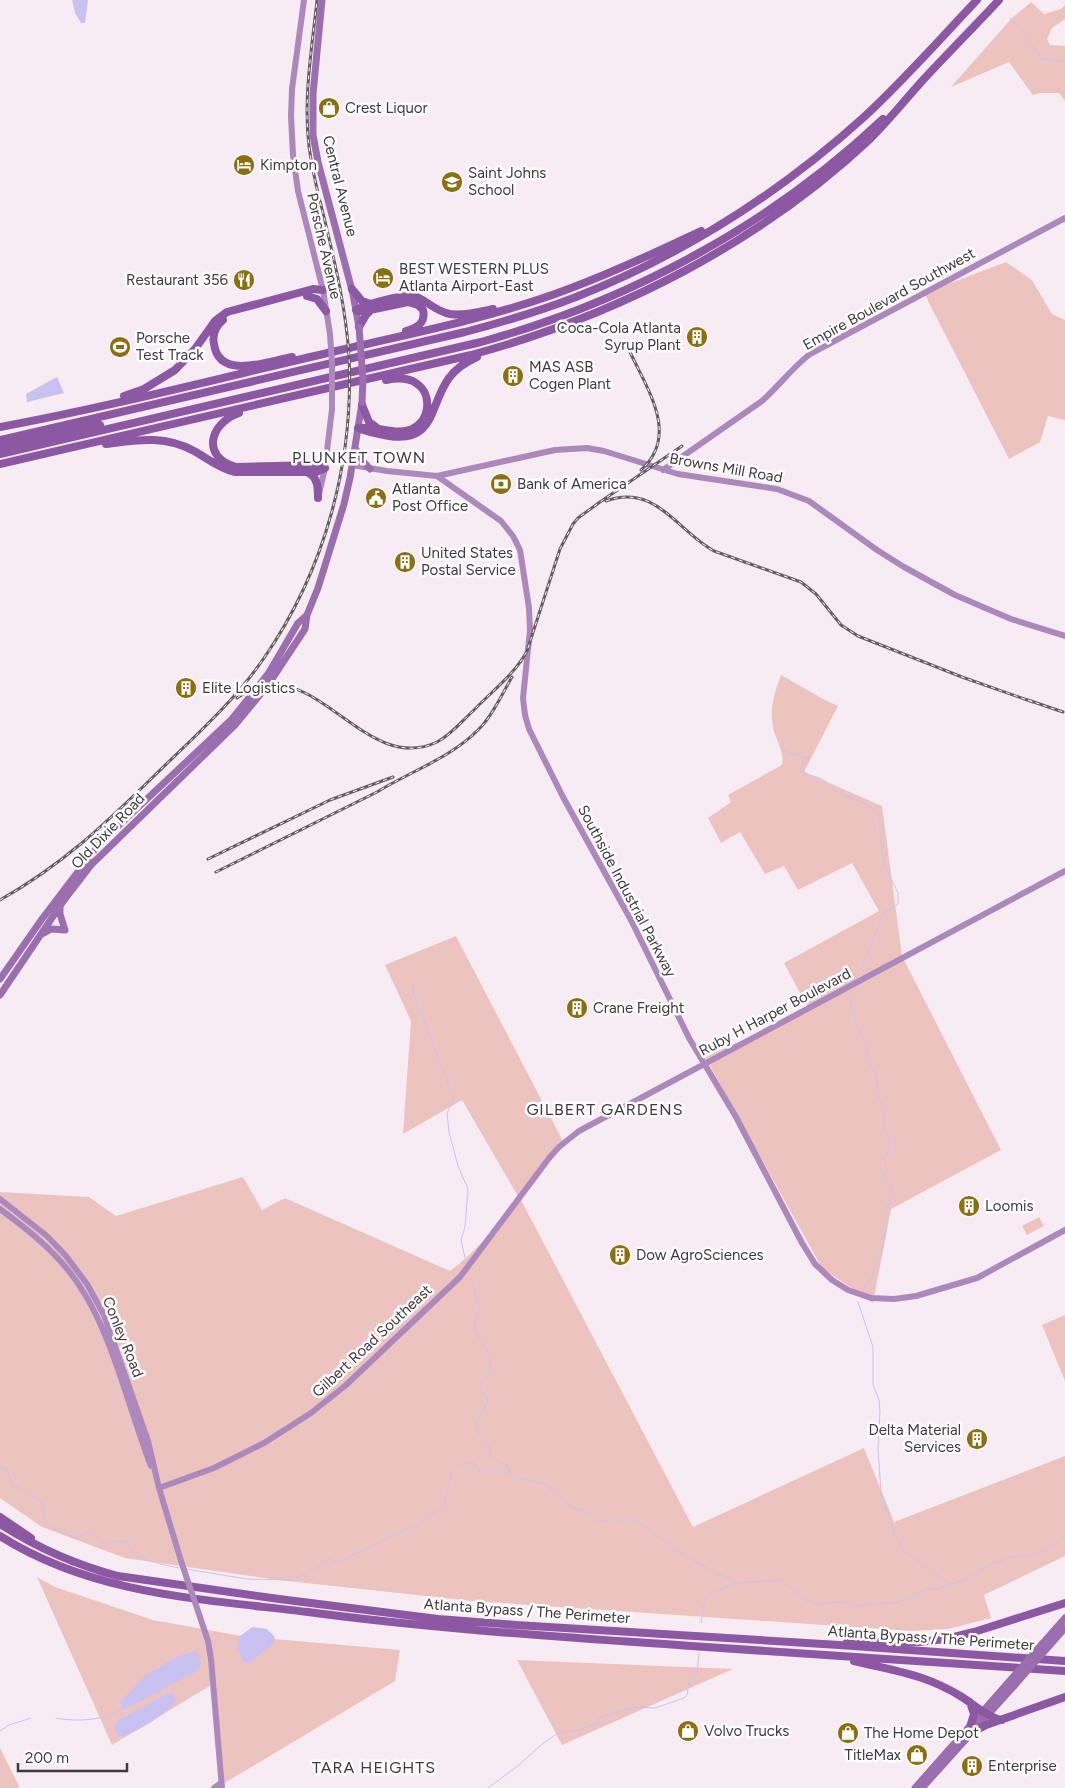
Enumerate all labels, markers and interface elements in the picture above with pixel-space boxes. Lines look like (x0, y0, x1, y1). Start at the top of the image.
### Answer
shop icon: Crest Liquor (317, 96, 341, 120)
place label: Crest Liquor (345, 99, 428, 117)
street label: Central Avenue (319, 134, 361, 238)
hotel icon: Kimpton (232, 153, 256, 177)
place label: Kimpton (260, 156, 317, 174)
place label: Saint Johns School (468, 164, 546, 199)
school or university icon: Saint Johns School (440, 170, 464, 194)
street label: Porsche Avenue (303, 191, 345, 301)
street label: Empire Boulevard Southwest (800, 244, 978, 354)
place label: BEST WESTERN PLUS Atlanta Airport-East (399, 260, 549, 295)
hotel icon: BEST WESTERN PLUS Atlanta Airport-East (371, 266, 395, 290)
restaurant icon: Restaurant 356 (232, 268, 256, 292)
place label: Restaurant 356 (126, 271, 229, 289)
place label: Coca-Cola Atlanta Syrup Plant (557, 319, 681, 354)
building icon: Coca-Cola Atlanta Syrup Plant (685, 325, 709, 349)
place label: Porsche Test Track (136, 329, 204, 364)
sports icon: Porsche Test Track (108, 335, 132, 359)
place label: MAS ASB Cogen Plant (529, 358, 612, 393)
building icon: MAS ASB Cogen Plant (501, 364, 525, 388)
district label: PLUNKET TOWN (292, 448, 426, 467)
street label: Browns Mill Road (668, 449, 784, 487)
bank icon: Bank of America (489, 472, 513, 496)
place label: Bank of America (517, 475, 627, 493)
place label: Atlanta Post Office (392, 480, 468, 515)
public building icon: Atlanta Post Office (364, 486, 388, 510)
place label: United States Postal Service (421, 544, 516, 579)
building icon: United States Postal Service (393, 550, 417, 574)
building icon: Elite Logistics (174, 676, 198, 700)
place label: Elite Logistics (202, 679, 295, 697)
street label: Old Dixie Road (67, 789, 149, 873)
street label: Southside Industrial Parkway (574, 802, 680, 980)
street label: Ruby H Harper Boulevard (696, 964, 854, 1060)
building icon: Crane Freight (565, 996, 589, 1020)
place label: Crane Freight (593, 999, 685, 1017)
district label: GILBERT GARDENS (526, 1100, 684, 1119)
building icon: Loomis (957, 1194, 981, 1218)
place label: Loomis (985, 1197, 1033, 1215)
building icon: Dow AgroSciences (608, 1243, 632, 1267)
place label: Dow AgroSciences (636, 1246, 764, 1264)
street label: Gilbert Road Southeast (309, 1281, 436, 1401)
street label: Conley Road (99, 1294, 147, 1380)
place label: Delta Material Services (869, 1421, 961, 1456)
building icon: Delta Material Services (965, 1427, 989, 1451)
street label: Atlanta Bypass / The Perimeter (423, 1595, 631, 1627)
street label: Atlanta Bypass / The Perimeter (827, 1622, 1035, 1654)
shop icon: Volvo Trucks (676, 1719, 700, 1743)
shop icon: The Home Depot (836, 1721, 860, 1745)
place label: Volvo Trucks (704, 1722, 789, 1740)
place label: The Home Depot (864, 1724, 979, 1742)
scale bar (18, 1740, 126, 1772)
shop icon: TitleMax (905, 1743, 929, 1767)
place label: TitleMax (845, 1746, 901, 1764)
text: 200 m (25, 1749, 69, 1767)
building icon: Enterprise (960, 1754, 984, 1778)
place label: Enterprise (988, 1757, 1057, 1775)
district label: TARA HEIGHTS (312, 1758, 436, 1777)

